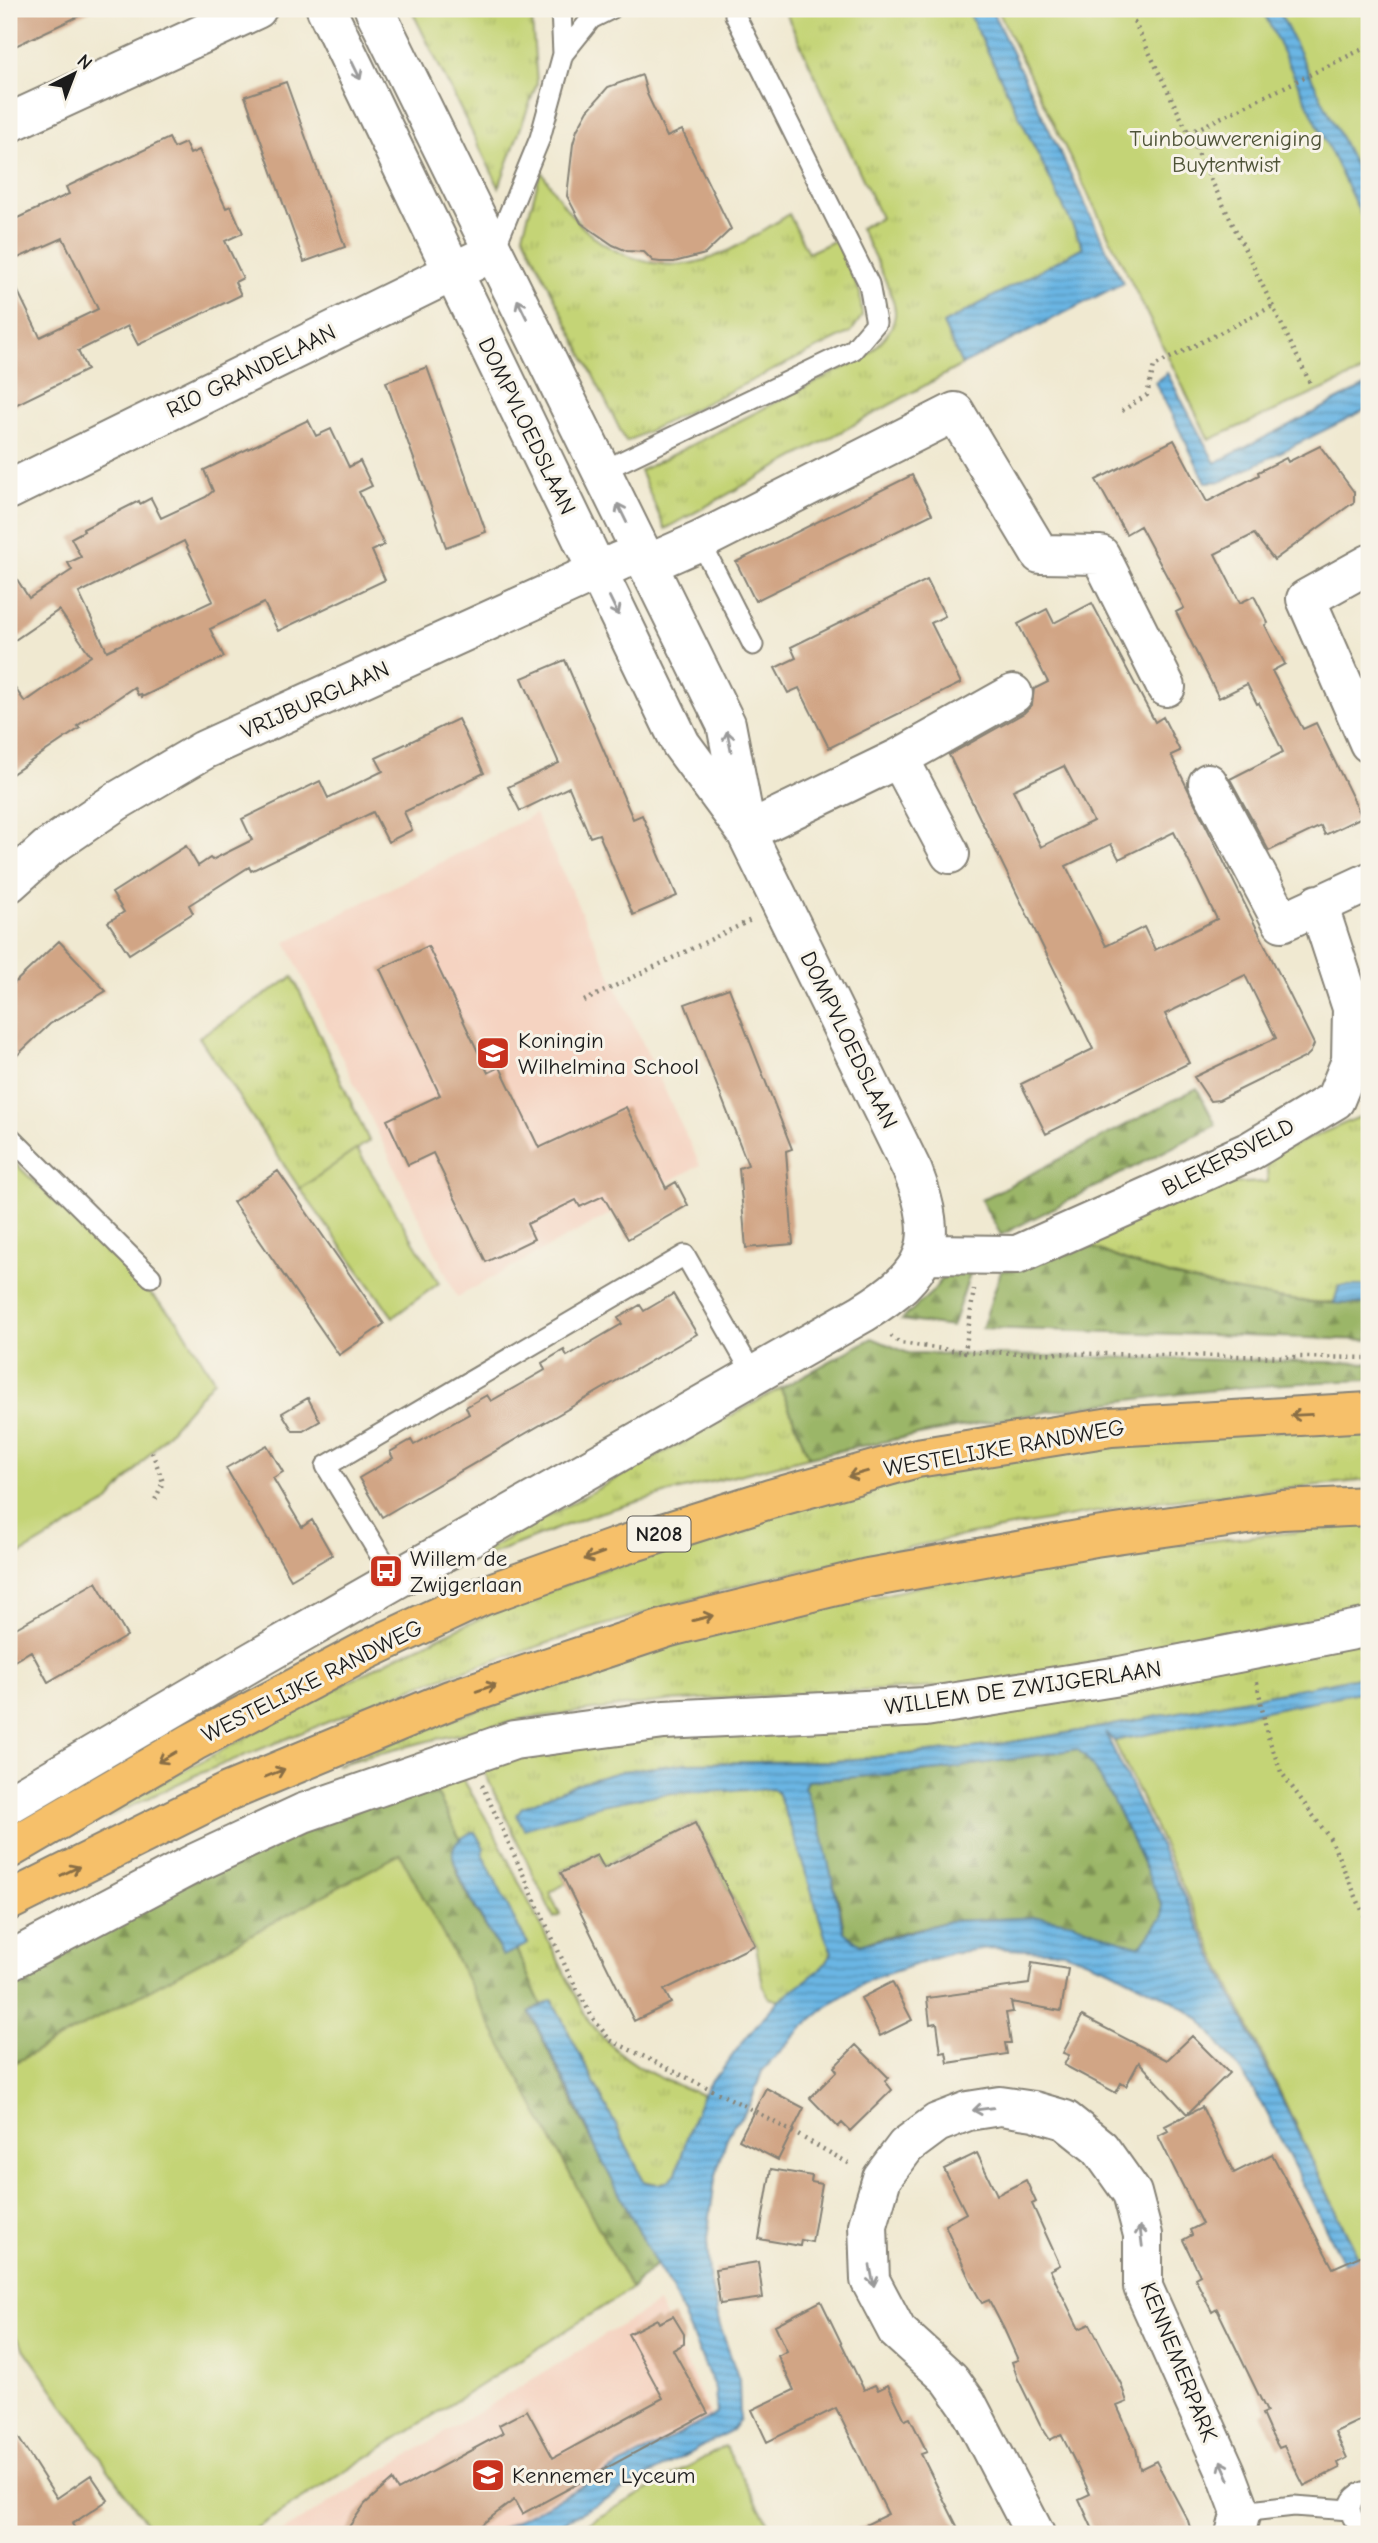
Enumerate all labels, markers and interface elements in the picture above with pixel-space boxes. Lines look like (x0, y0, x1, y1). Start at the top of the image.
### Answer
north arrow (38, 38, 108, 108)
text: N (73, 50, 97, 74)
one-way arrow (350, 59, 363, 80)
park label: Tuinbouwvereniging Buytentwist (1130, 125, 1322, 178)
one-way arrow (514, 299, 528, 320)
street label: RIO GRANDELAAN (162, 318, 340, 424)
street label: DOMPVLOEDSLAAN (472, 333, 582, 519)
one-way arrow (615, 503, 629, 524)
one-way arrow (608, 595, 622, 616)
street label: VRIJBURGLAAN (237, 655, 393, 745)
one-way arrow (722, 730, 735, 753)
street label: DOMPVLOEDSLAAN (794, 947, 904, 1133)
place label: Koningin Wilhelmina School (518, 1027, 699, 1080)
school or university icon: Koningin Wilhelmina School (474, 1034, 512, 1072)
street label: BLEKERSVELD (1157, 1112, 1299, 1202)
one-way arrow (1290, 1408, 1313, 1421)
street label: WESTELIJKE RANDWEG (881, 1414, 1127, 1482)
one-way arrow (847, 1469, 869, 1482)
road number: N208 (628, 1516, 690, 1552)
place label: Willem de Zwijgerlaan (410, 1545, 522, 1598)
one-way arrow (583, 1550, 605, 1563)
bus stop icon: Willem de Zwijgerlaan (367, 1552, 405, 1590)
one-way arrow (691, 1611, 713, 1624)
street label: WESTELIJKE RANDWEG (197, 1614, 427, 1748)
street label: WILLEM DE ZWIJGERLAAN (883, 1655, 1163, 1721)
one-way arrow (475, 1681, 497, 1693)
one-way arrow (158, 1750, 178, 1764)
one-way arrow (264, 1765, 285, 1778)
one-way arrow (59, 1863, 80, 1877)
one-way arrow (972, 2103, 995, 2116)
one-way arrow (1135, 2225, 1148, 2248)
one-way arrow (865, 2264, 879, 2287)
street label: KENNEMERPARK (1135, 2278, 1223, 2446)
school or university icon: Kennemer Lyceum (469, 2456, 507, 2494)
one-way arrow (1218, 2460, 1231, 2481)
place label: Kennemer Lyceum (512, 2462, 696, 2489)

